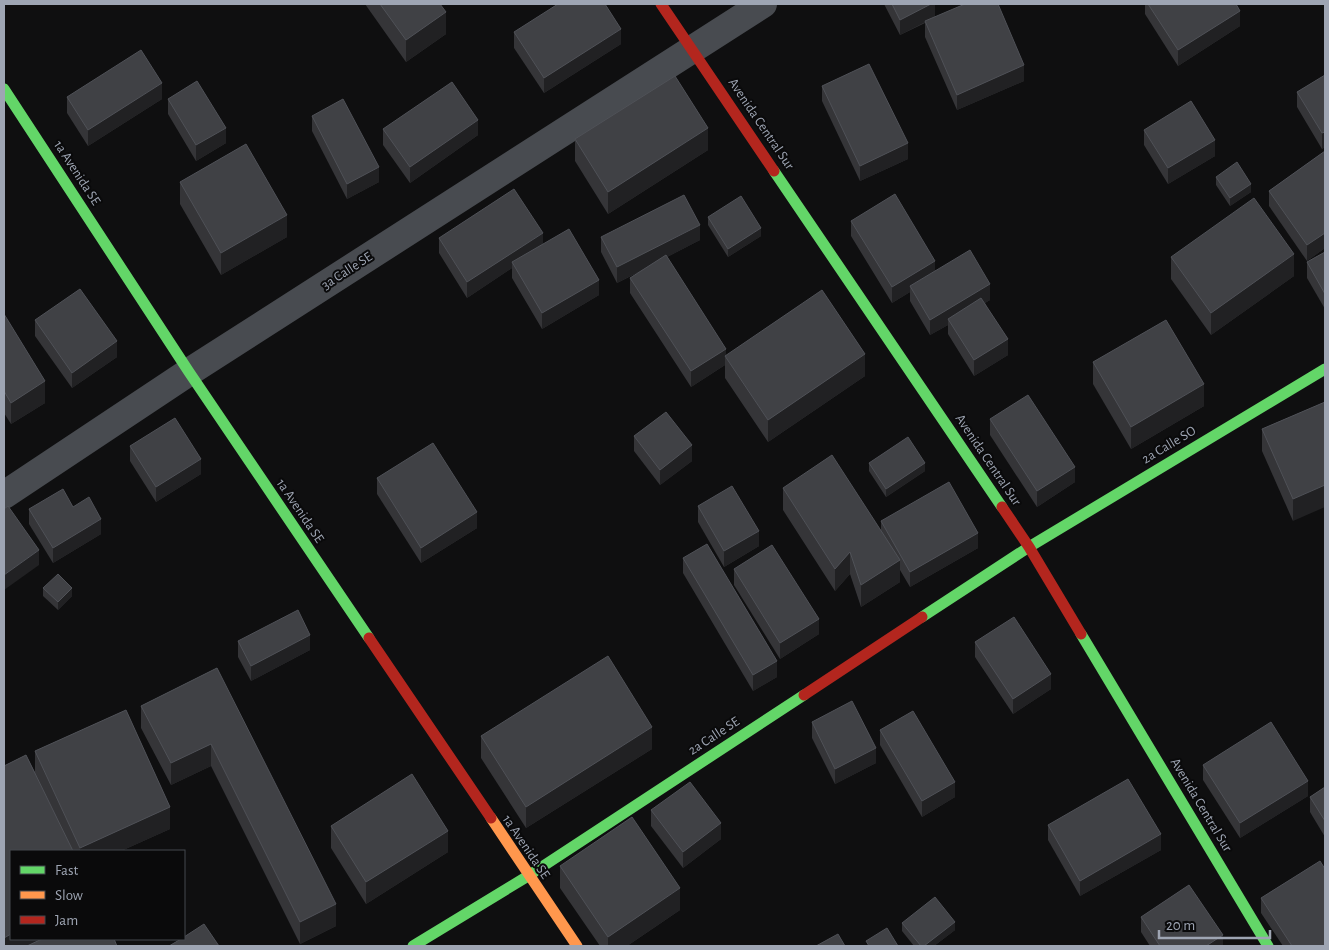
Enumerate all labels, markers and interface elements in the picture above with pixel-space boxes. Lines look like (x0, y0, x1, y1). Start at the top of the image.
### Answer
street label: Avenida Central Sur (725, 76, 797, 172)
street label: 1a Avenida SE (51, 138, 103, 208)
street label: 3a Calle SE (319, 249, 375, 292)
street label: Avenida Central Sur (952, 412, 1024, 508)
street label: 2a Calle SO (1140, 423, 1198, 466)
street label: 1a Avenida SE (274, 477, 327, 546)
street label: 2a Calle SE (686, 714, 742, 758)
street label: Avenida Central Sur (1168, 756, 1235, 855)
street label: 1a Avenida SE (500, 813, 553, 882)
legend (10, 850, 185, 940)
text: Fast (55, 863, 79, 878)
text: Slow (55, 888, 83, 903)
scale bar (1159, 908, 1270, 940)
text: Jam (55, 913, 78, 928)
text: 20 m (1166, 918, 1195, 933)

